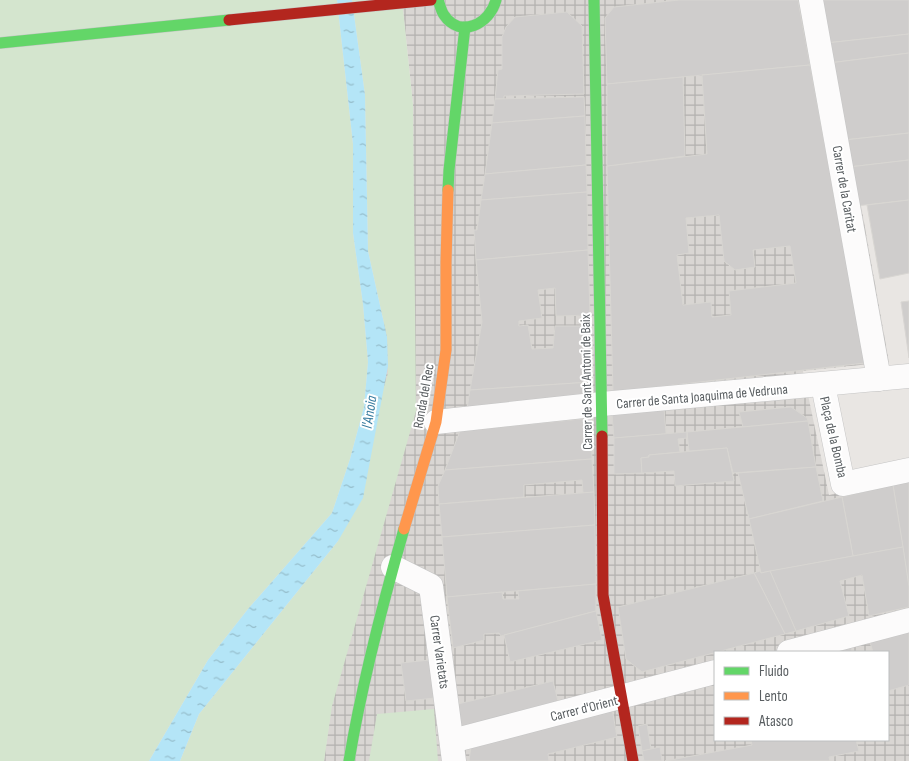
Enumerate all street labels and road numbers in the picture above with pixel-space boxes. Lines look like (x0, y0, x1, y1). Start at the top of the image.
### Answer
street label: Carrer de la Caritat (828, 144, 861, 234)
street label: Carrer de Sant Antoni de Baix (577, 313, 596, 450)
street label: Ronda del Rec (409, 362, 438, 430)
street label: Carrer de Santa Joaquima de Vedruna (616, 381, 788, 412)
street label: Plaça de la Bomba (816, 395, 851, 479)
street label: Carrer Varietats (426, 614, 453, 690)
street label: Carrer d'Orient (548, 692, 620, 725)

